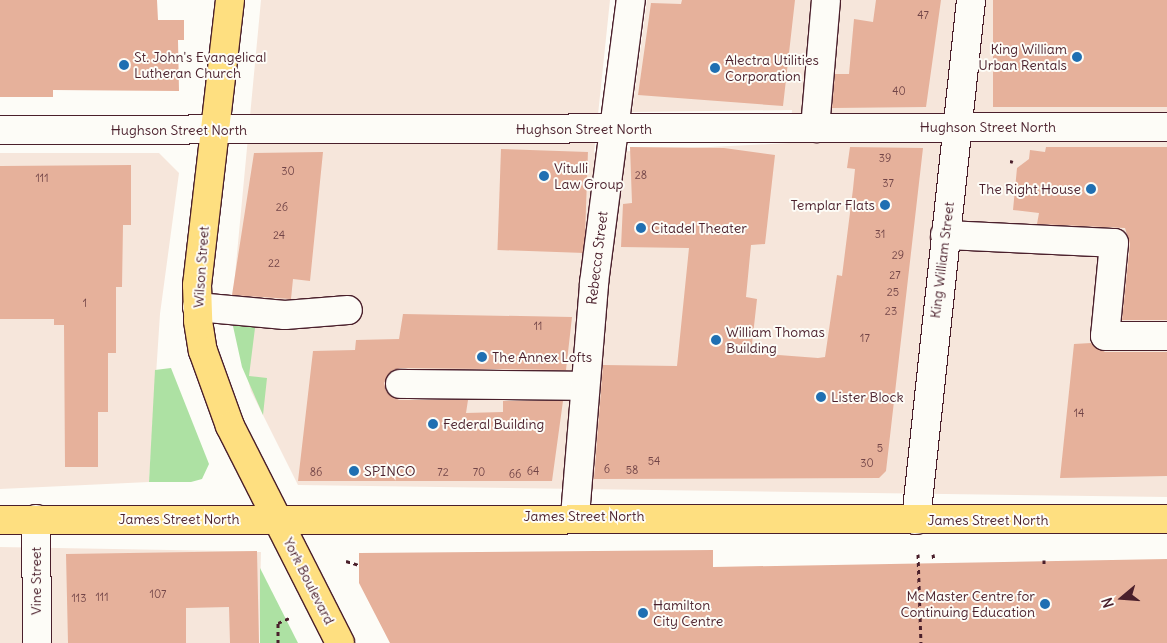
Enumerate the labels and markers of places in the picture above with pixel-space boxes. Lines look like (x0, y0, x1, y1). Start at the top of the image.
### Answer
place label: King William Urban Rentals (978, 41, 1067, 74)
place label: St. John's Evangelical Lutheran Church (134, 49, 266, 82)
marker: King William Urban Rentals (1071, 51, 1083, 63)
place label: Alectra Utilities Corporation (725, 52, 819, 84)
marker: St. John's Evangelical Lutheran Church (118, 59, 130, 71)
marker: Alectra Utilities Corporation (709, 62, 721, 74)
place label: Vitulli Law Group (554, 160, 624, 192)
marker: Vitulli Law Group (538, 170, 550, 182)
place label: The Right House (979, 181, 1081, 197)
marker: The Right House (1085, 183, 1097, 195)
place label: Templar Flats (791, 197, 875, 213)
marker: Templar Flats (879, 199, 891, 211)
place label: Citadel Theater (651, 220, 747, 236)
marker: Citadel Theater (635, 222, 647, 234)
place label: William Thomas Building (726, 324, 825, 357)
marker: William Thomas Building (710, 334, 722, 346)
place label: The Annex Lofts (492, 349, 592, 365)
marker: The Annex Lofts (476, 351, 488, 363)
place label: Lister Block (831, 389, 904, 405)
marker: Lister Block (815, 391, 827, 403)
place label: Federal Building (443, 416, 544, 432)
marker: Federal Building (427, 418, 439, 430)
place label: SPINCO (364, 463, 416, 479)
marker: SPINCO (348, 465, 360, 477)
place label: McMaster Centre for Continuing Education (900, 588, 1035, 620)
place label: Hamilton City Centre (653, 597, 723, 630)
marker: McMaster Centre for Continuing Education (1039, 598, 1051, 610)
marker: Hamilton City Centre (637, 607, 649, 619)

